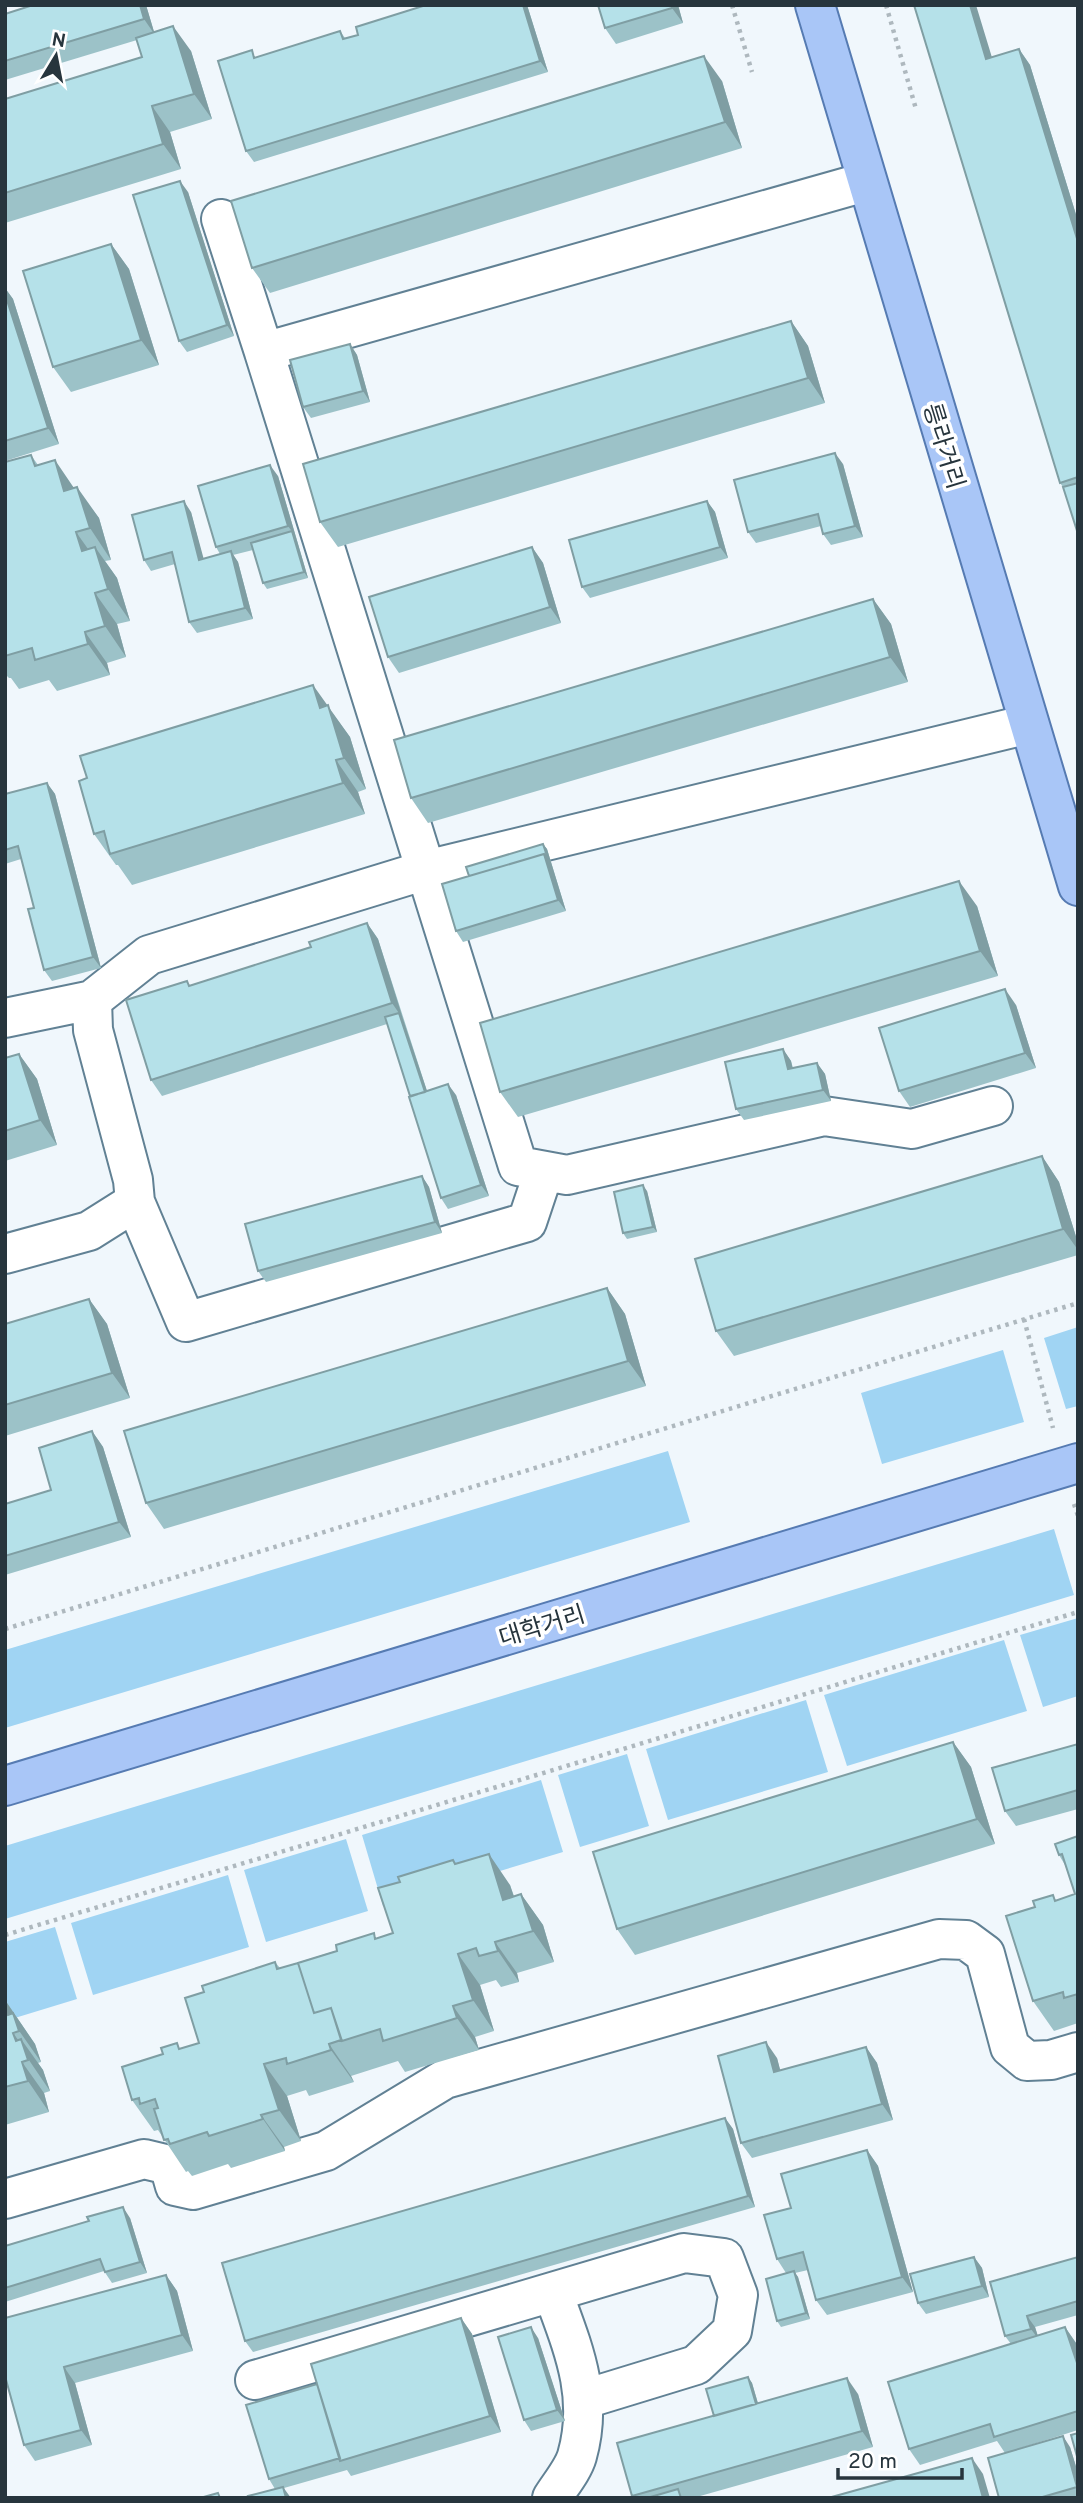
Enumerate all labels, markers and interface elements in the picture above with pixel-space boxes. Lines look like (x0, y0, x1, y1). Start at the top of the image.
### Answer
north arrow (21, 21, 91, 91)
text: N (50, 28, 67, 54)
street label: 릉라거리 (915, 400, 969, 493)
street label: 대학거리 (496, 1601, 589, 1655)
scale bar (838, 2436, 962, 2480)
text: 20 m (848, 2449, 897, 2476)

